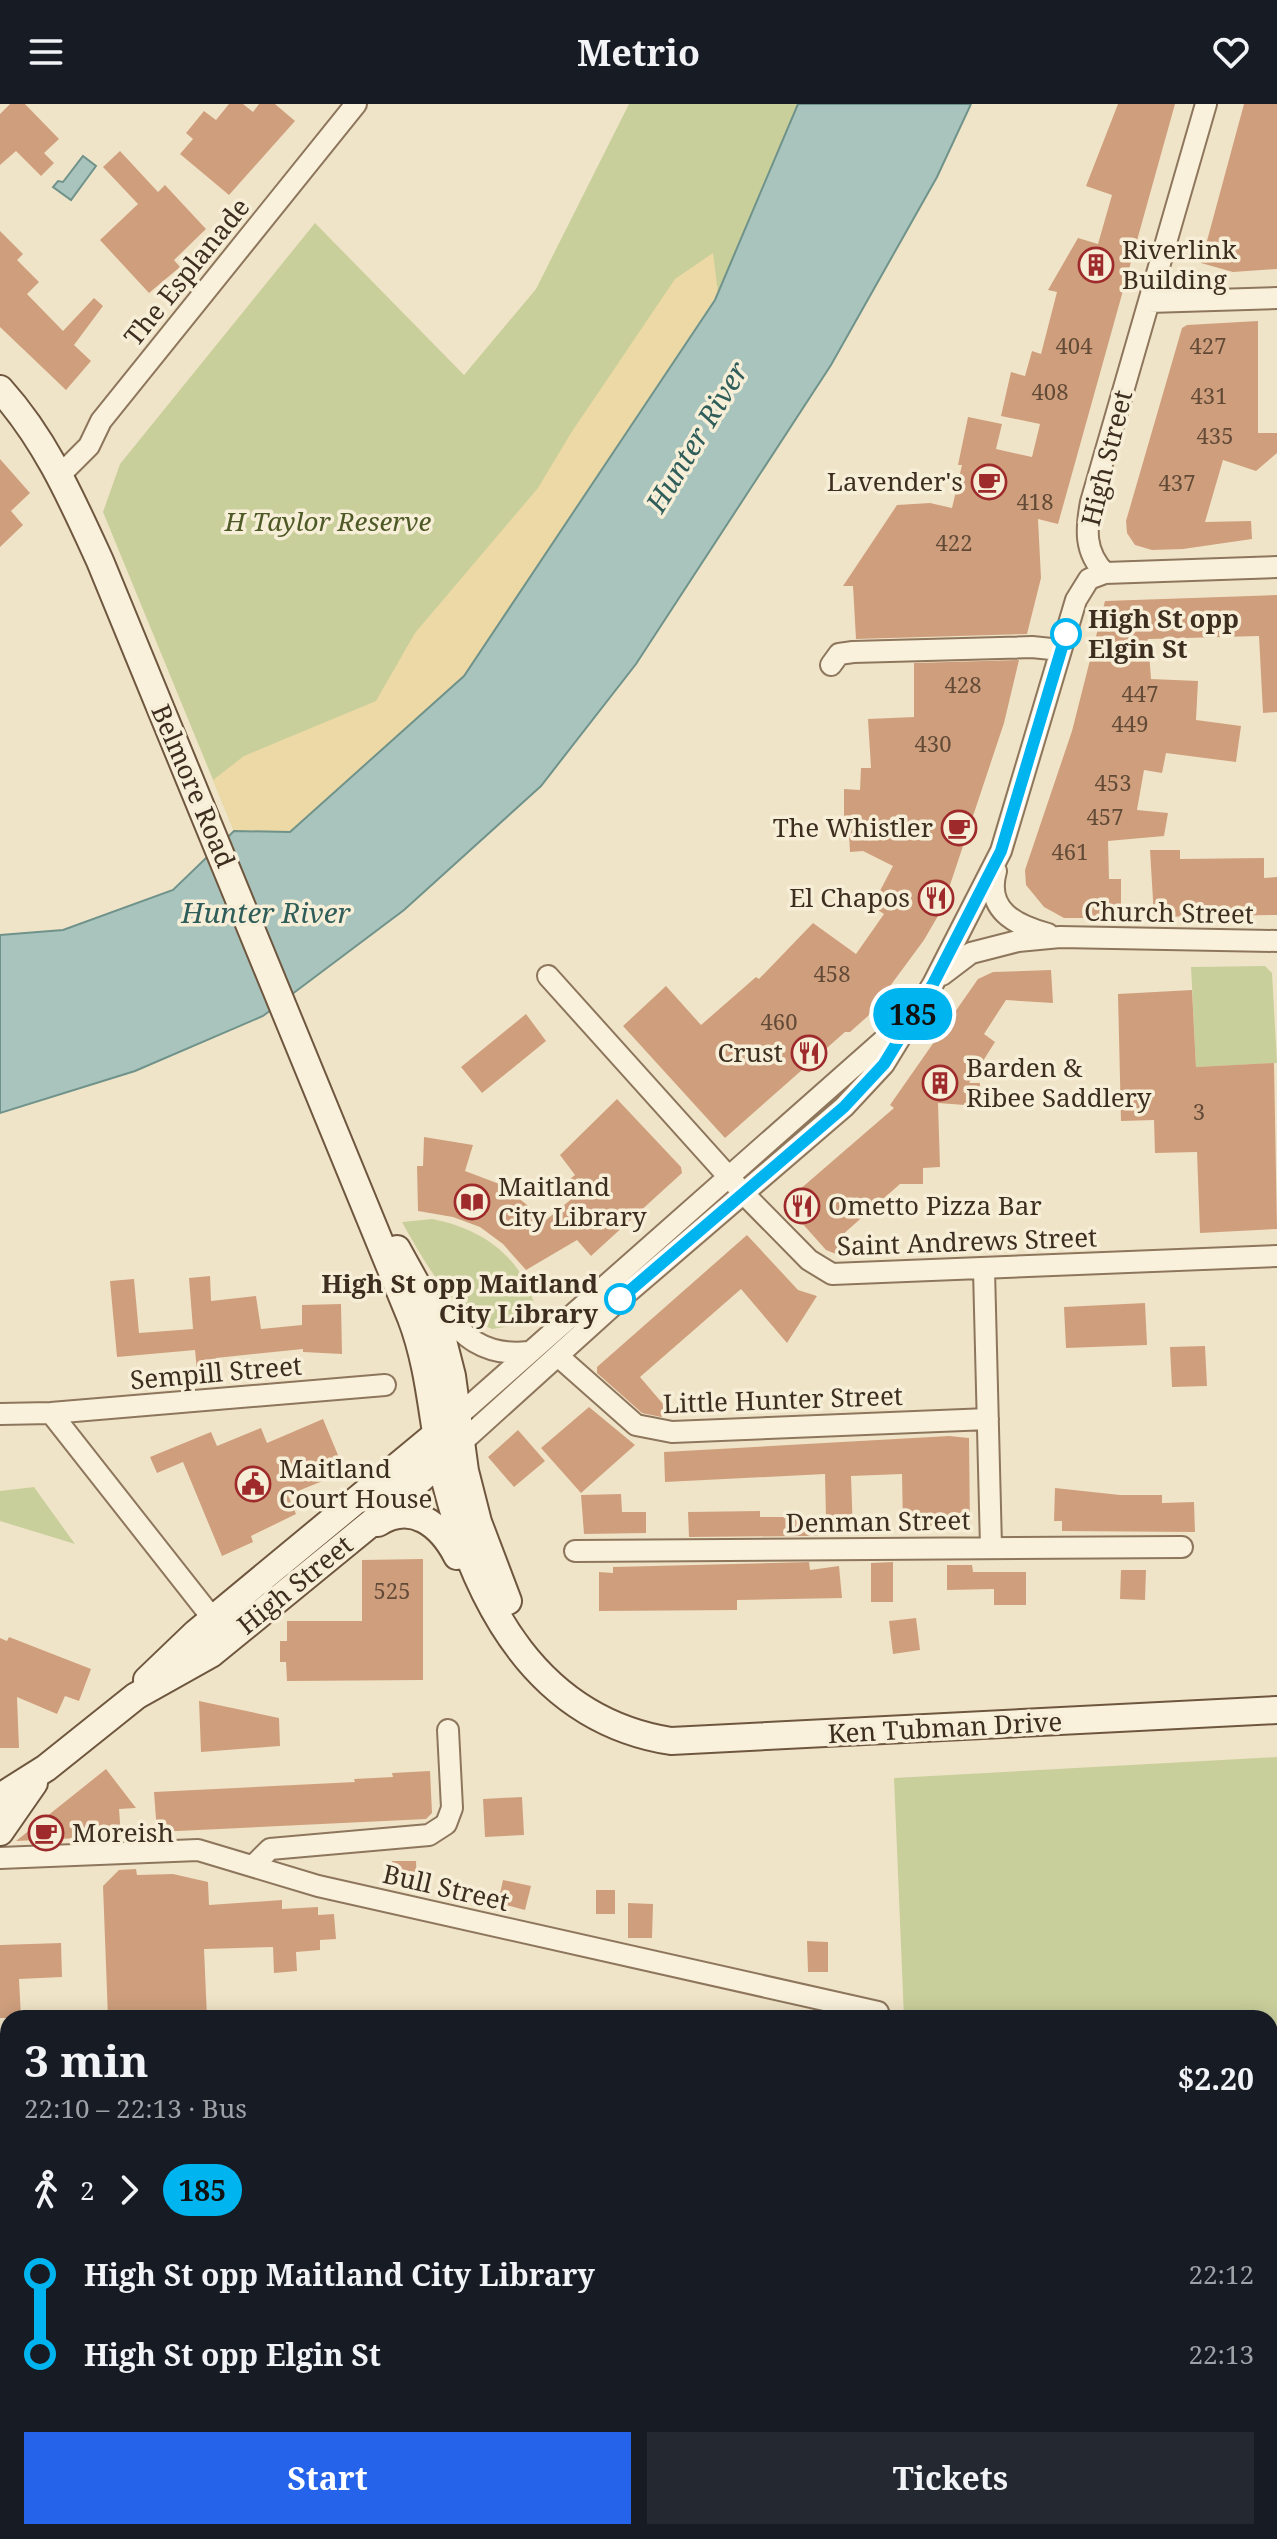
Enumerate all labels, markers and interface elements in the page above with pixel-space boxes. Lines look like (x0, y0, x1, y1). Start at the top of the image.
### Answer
text: Metrio (577, 28, 700, 77)
icon: menu (24, 30, 68, 74)
icon: heart (1209, 30, 1253, 74)
street label: The Esplanade (115, 190, 257, 353)
place label: Riverlink Building (1122, 231, 1238, 297)
building icon: Riverlink Building (1077, 246, 1115, 284)
house number: 404 (1056, 330, 1092, 360)
house number: 427 (1190, 330, 1226, 360)
water label: Hunter River (636, 353, 756, 520)
house number: 408 (1032, 376, 1068, 406)
house number: 431 (1191, 380, 1227, 410)
street label: High Street (1072, 386, 1140, 529)
house number: 435 (1197, 420, 1233, 450)
place label: Lavender's (827, 463, 963, 499)
cafe icon: Lavender's (970, 463, 1008, 501)
house number: 437 (1159, 467, 1195, 497)
house number: 418 (1017, 486, 1053, 516)
park label: H Taylor Reserve (224, 503, 431, 539)
house number: 422 (936, 527, 972, 557)
place label: High St opp Elgin St (1088, 600, 1239, 666)
marker: High St opp Elgin St (1051, 619, 1081, 649)
house number: 428 (945, 669, 981, 699)
house number: 447 (1122, 678, 1158, 708)
street label: Belmore Road (143, 698, 245, 873)
house number: 449 (1112, 708, 1148, 738)
house number: 430 (915, 728, 951, 758)
house number: 453 (1095, 767, 1131, 797)
house number: 457 (1087, 801, 1123, 831)
place label: The Whistler (773, 809, 933, 845)
cafe icon: The Whistler (940, 809, 978, 847)
house number: 461 (1052, 836, 1088, 866)
place label: El Chapos (789, 879, 910, 915)
restaurant icon: El Chapos (917, 879, 955, 917)
water label: Hunter River (180, 893, 352, 931)
street label: Church Street (1084, 893, 1254, 931)
house number: 458 (814, 958, 850, 988)
line badge: 185 (867, 988, 959, 1040)
text: 185 (889, 995, 937, 1033)
house number: 460 (761, 1006, 797, 1036)
place label: Crust (717, 1034, 783, 1070)
restaurant icon: Crust (790, 1034, 828, 1072)
place label: Barden & Ribee Saddlery (966, 1049, 1152, 1115)
building icon: Barden & Ribee Saddlery (921, 1064, 959, 1102)
house number: 3 (1193, 1096, 1205, 1126)
place label: Maitland City Library (498, 1168, 647, 1234)
library icon: Maitland City Library (453, 1183, 491, 1221)
restaurant icon: Ometto Pizza Bar (783, 1187, 821, 1225)
place label: Ometto Pizza Bar (828, 1187, 1042, 1223)
street label: Saint Andrews Street (836, 1218, 1098, 1264)
place label: High St opp Maitland City Library (321, 1265, 599, 1331)
marker: High St opp Maitland City Library (605, 1284, 635, 1314)
street label: Sempill Street (129, 1347, 303, 1397)
street label: Little Hunter Street (662, 1377, 904, 1421)
place label: Maitland Court House (279, 1450, 432, 1516)
public building icon: Maitland Court House (234, 1465, 272, 1503)
street label: Denman Street (785, 1501, 971, 1541)
street label: High Street (229, 1527, 360, 1642)
house number: 525 (374, 1575, 410, 1605)
street label: Ken Tubman Drive (827, 1703, 1063, 1751)
cafe icon: Moreish (27, 1814, 65, 1852)
place label: Moreish (72, 1814, 174, 1850)
street label: Bull Street (379, 1855, 513, 1919)
text: 3 min (24, 2030, 149, 2090)
text: $2.20 (1177, 2058, 1254, 2099)
text: 22:10 – 22:13 · Bus (24, 2090, 247, 2126)
icon: walk (24, 2168, 68, 2212)
icon: forward (107, 2168, 151, 2212)
text: 185 (179, 2171, 226, 2209)
text: 2 (80, 2172, 95, 2208)
text: High St opp Maitland City Library (84, 2254, 595, 2295)
text: 22:12 (1188, 2256, 1254, 2292)
text: High St opp Elgin St (84, 2334, 381, 2375)
text: 22:13 (1188, 2336, 1254, 2372)
button: Start (24, 2432, 631, 2524)
button: Tickets (647, 2432, 1254, 2524)

